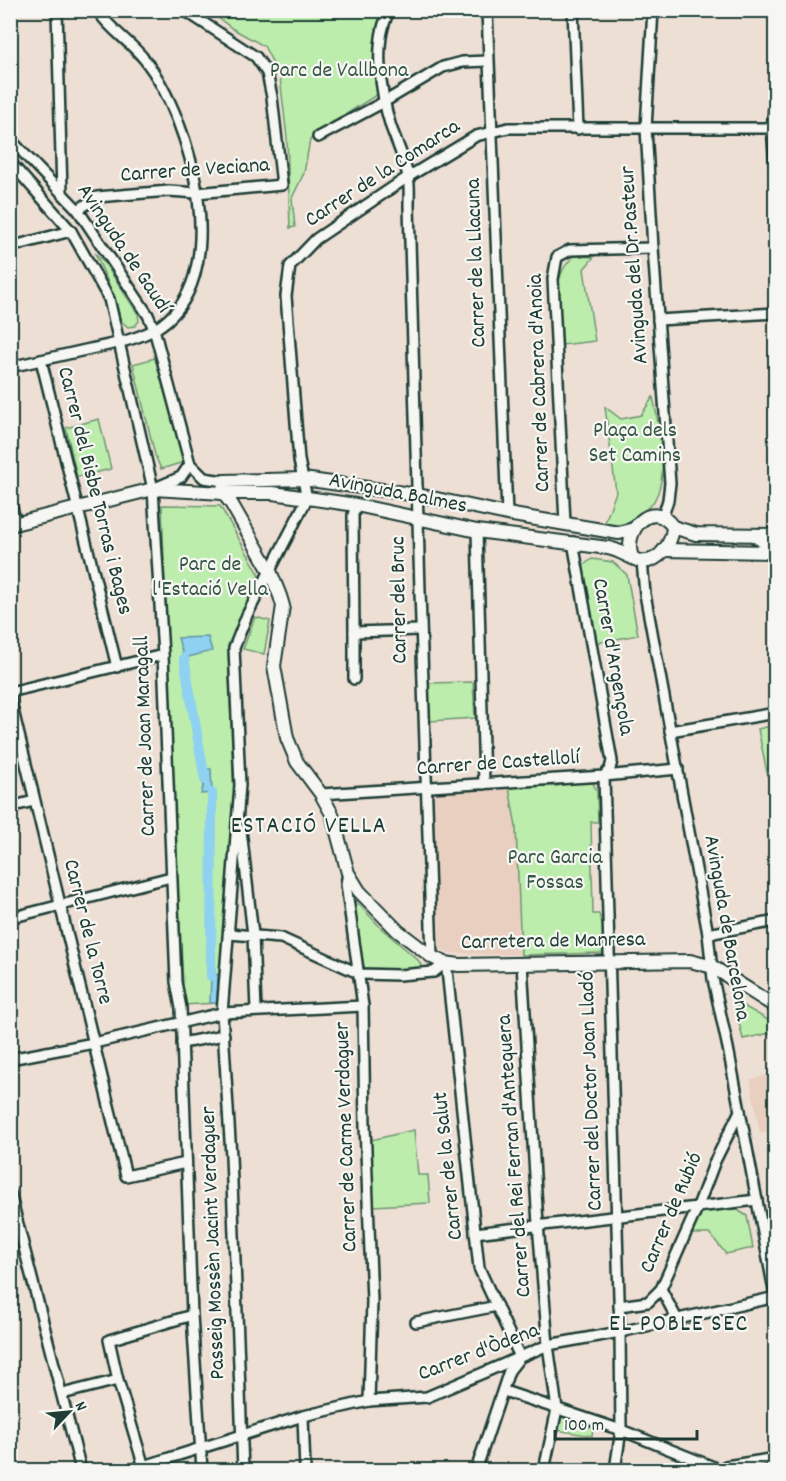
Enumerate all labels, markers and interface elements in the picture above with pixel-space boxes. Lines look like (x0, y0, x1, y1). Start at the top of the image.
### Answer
park label: Parc de Vallbona (270, 56, 409, 87)
street label: Carrer de la Comarca (299, 112, 467, 236)
street label: Carrer de Veciana (119, 150, 271, 192)
street label: Avinguda del Dr.Pasteur (613, 164, 657, 365)
street label: Carrer de la Llacuna (459, 177, 495, 348)
street label: Avinguda de Gaudí (68, 178, 179, 322)
street label: Carrer de Cabrera d'Anoia (521, 273, 559, 493)
street label: Carrer del Bisbe Torras i Bages (48, 364, 140, 618)
park label: Plaça dels Set Camins (589, 416, 681, 472)
street label: Avinguda Balmes (326, 465, 470, 523)
street label: Carrer del Bruc (383, 536, 417, 664)
park label: Parc de l'Estació Vella (152, 550, 269, 606)
street label: Carrer d'Argençola (583, 576, 641, 739)
street label: Carrer de Joan Maragall (127, 635, 165, 837)
street label: Carrer de Castellolí (416, 743, 582, 785)
district label: ESTACIÓ VELLA (231, 810, 387, 844)
street label: Avinguda de Barcelona (694, 833, 758, 1024)
park label: Parc Garcia Fossas (507, 843, 603, 899)
street label: Carrer de la Torre (54, 856, 120, 1008)
street label: Carretera de Manresa (461, 925, 646, 959)
street label: Carrer del Doctor Joan Lladó (572, 971, 612, 1211)
street label: Carrer del Rei Ferran d'Antequera (490, 1013, 540, 1298)
street label: Carrer de Carme Verdaguer (327, 1020, 367, 1253)
street label: Carrer de la Salut (426, 1090, 472, 1242)
street label: Passeig Mossèn Jacint Verdaguer (194, 1105, 234, 1380)
street label: Carrer de Rubió (633, 1148, 711, 1278)
district label: EL POBLE SEC (609, 1308, 749, 1342)
street label: Carrer d'Òdena (414, 1315, 545, 1390)
north arrow (39, 1382, 99, 1442)
text: N (68, 1398, 92, 1415)
scale bar (555, 1403, 698, 1441)
text: 100 m (564, 1414, 604, 1439)

